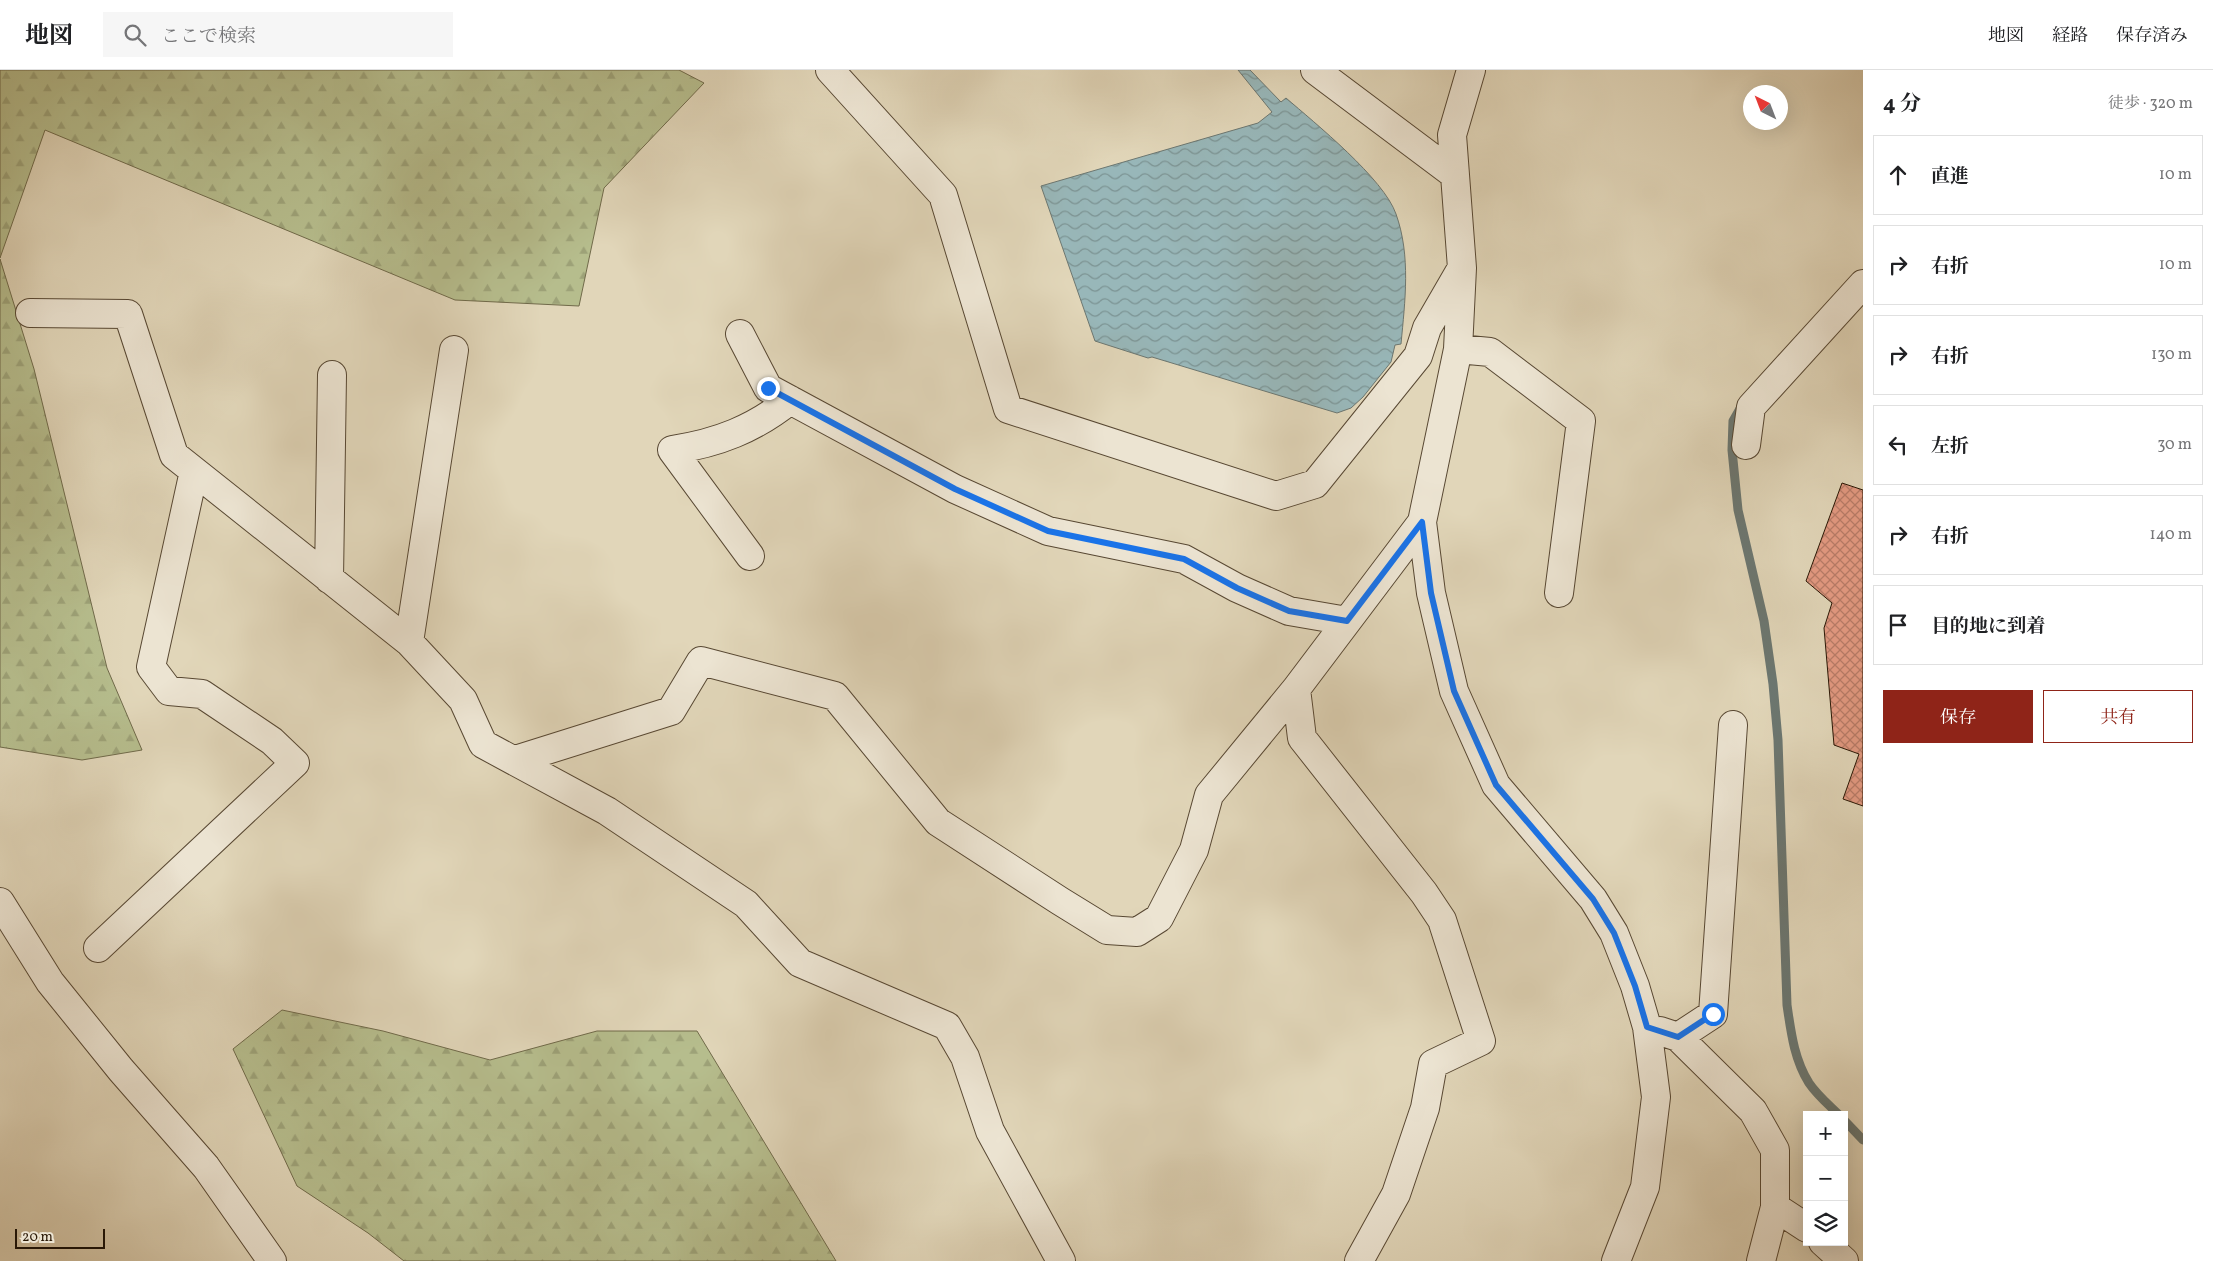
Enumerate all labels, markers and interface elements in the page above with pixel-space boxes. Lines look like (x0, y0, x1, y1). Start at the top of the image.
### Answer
search box (103, 12, 453, 57)
text: 地図 (25, 20, 73, 54)
icon: search (121, 21, 149, 49)
text: ここで検索 (161, 24, 256, 50)
text: 地図 (1988, 24, 2024, 49)
text: 経路 (2052, 24, 2088, 49)
text: 保存済み (2116, 24, 2188, 49)
north arrow (1743, 85, 1788, 130)
text: 4 分 (1883, 90, 1921, 119)
text: 徒歩 · 320 m (2108, 93, 2193, 115)
icon: ahead (1884, 161, 1912, 189)
text: 直進 (1931, 164, 1969, 190)
text: 10 m (2159, 164, 2192, 186)
icon: right (1884, 251, 1912, 279)
text: 右折 (1931, 254, 1969, 280)
text: 10 m (2159, 254, 2192, 276)
icon: right (1884, 341, 1912, 369)
text: 右折 (1931, 344, 1969, 370)
text: 130 m (2151, 344, 2192, 366)
route end (757, 377, 780, 400)
icon: left (1884, 431, 1912, 459)
text: 左折 (1931, 434, 1969, 460)
text: 30 m (2157, 434, 2192, 456)
icon: right (1884, 521, 1912, 549)
text: 右折 (1931, 524, 1969, 550)
text: 140 m (2150, 524, 2192, 546)
icon: arrive (1884, 611, 1912, 639)
text: 目的地に到着 (1931, 614, 2045, 640)
button: 保存 (1883, 690, 2033, 743)
button: 共有 (2043, 690, 2193, 743)
route start (1702, 1003, 1725, 1026)
map controls (1803, 1111, 1848, 1246)
button: + (1803, 1111, 1848, 1156)
button: − (1803, 1156, 1848, 1201)
button: layers (1803, 1201, 1848, 1246)
scale bar (15, 1226, 105, 1249)
text: 20 m (22, 1228, 53, 1247)

